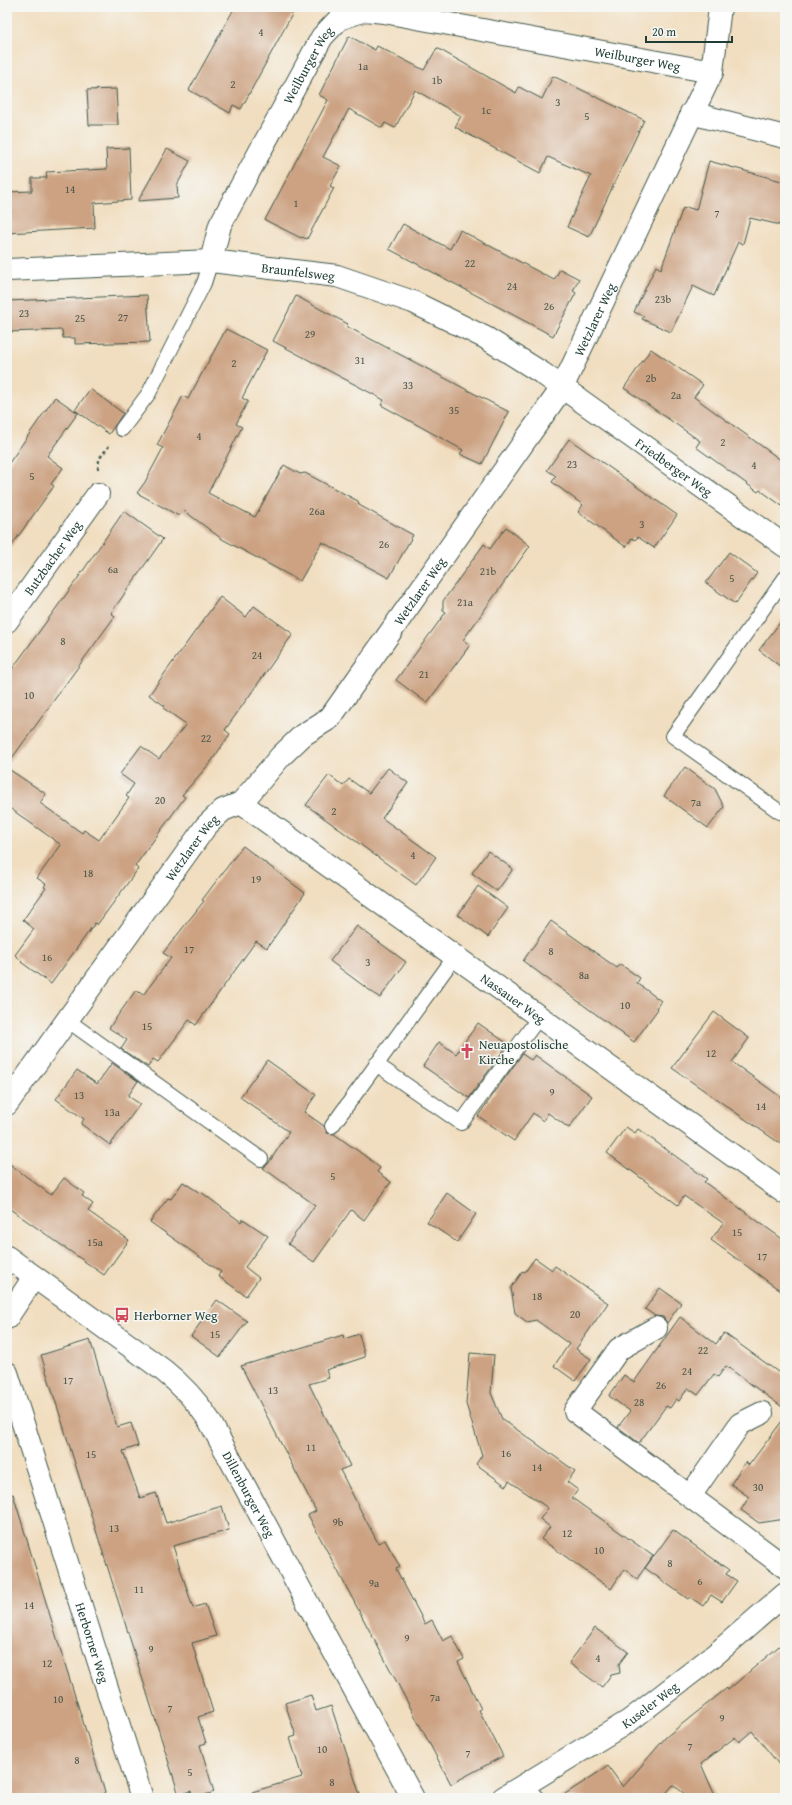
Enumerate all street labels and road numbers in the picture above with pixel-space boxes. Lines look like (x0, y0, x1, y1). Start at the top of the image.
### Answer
street label: Weilburger Weg (278, 21, 338, 107)
street label: Weilburger Weg (593, 41, 682, 76)
street label: Braunfelsweg (260, 258, 336, 285)
street label: Wetzlarer Weg (569, 279, 620, 359)
street label: Friedberger Weg (632, 433, 717, 501)
street label: Butzbacher Weg (19, 516, 86, 599)
street label: Wetzlarer Weg (389, 552, 450, 629)
street label: Wetzlarer Weg (160, 809, 223, 885)
street label: Nassauer Weg (477, 968, 550, 1028)
street label: Dillenburger Weg (218, 1448, 280, 1541)
street label: Herborner Weg (71, 1600, 115, 1686)
street label: Kuseler Weg (618, 1677, 683, 1733)

